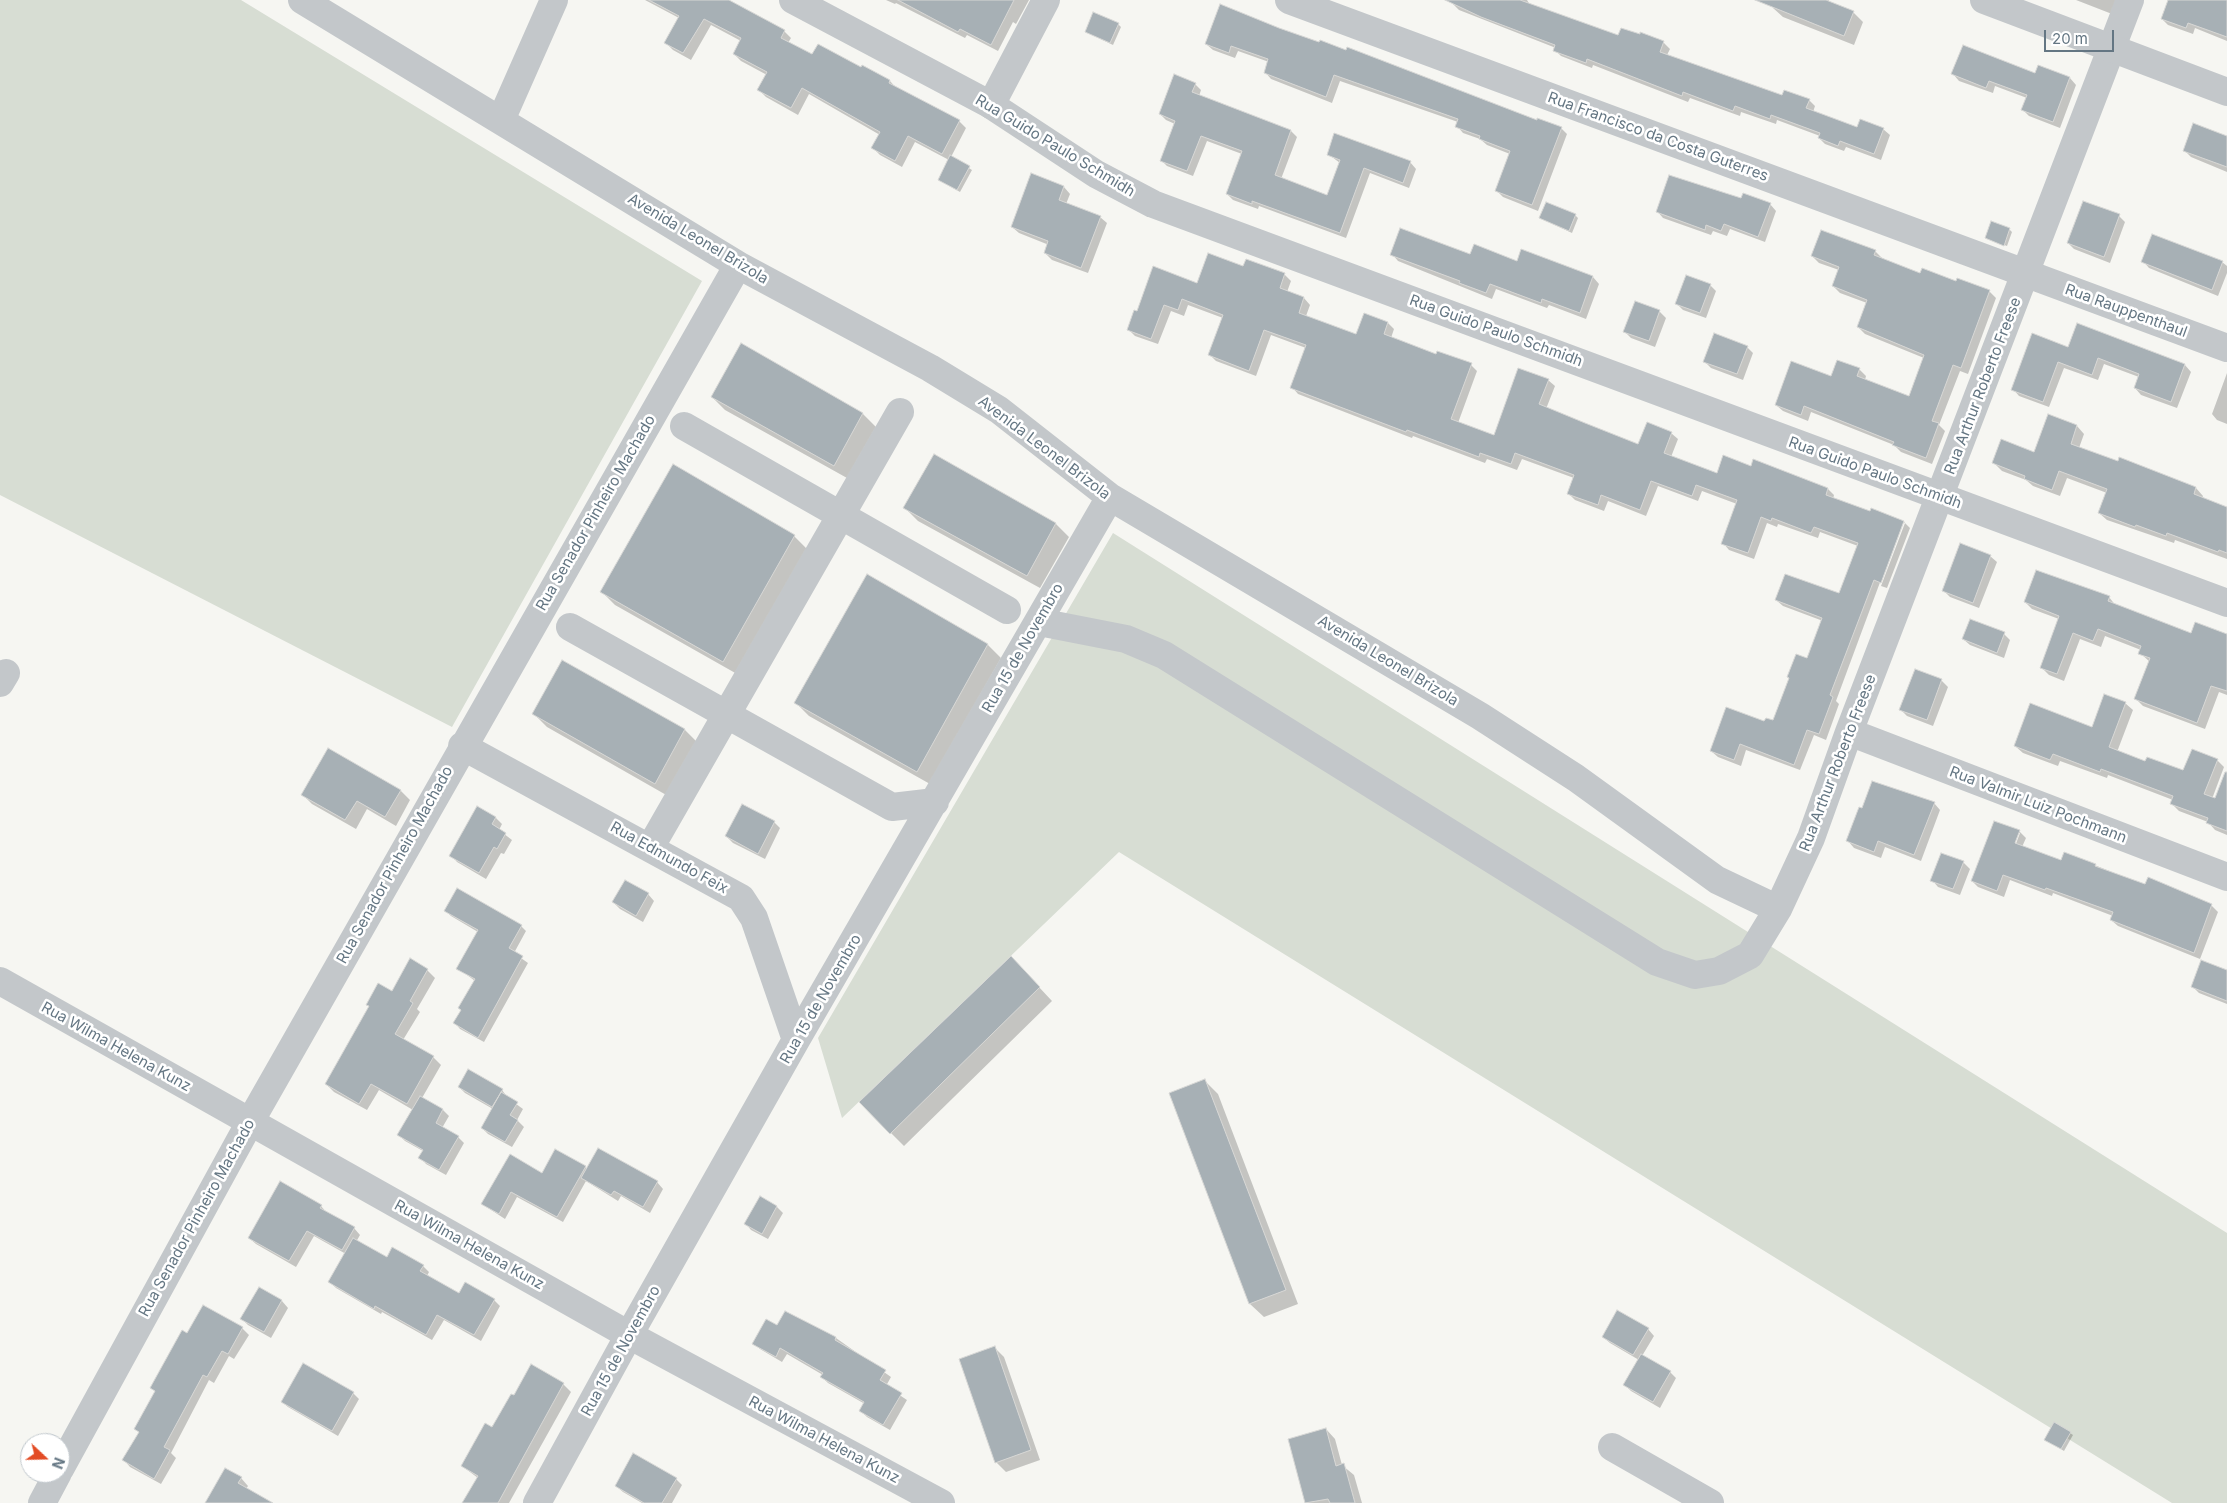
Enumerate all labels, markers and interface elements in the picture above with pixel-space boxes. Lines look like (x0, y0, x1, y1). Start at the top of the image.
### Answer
scale bar (2047, 20, 2117, 52)
text: 20 m (2052, 29, 2088, 48)
street label: Rua Francisco da Costa Guterres (1545, 89, 1771, 185)
street label: Rua Guido Paulo Schmidh (972, 91, 1138, 201)
street label: Avenida Leonel Brizola (625, 190, 771, 288)
street label: Rua Rauppenthaul (2062, 281, 2190, 341)
street label: Rua Guido Paulo Schmidh (1407, 291, 1585, 371)
street label: Rua Arthur Roberto Freese (1941, 295, 2025, 477)
street label: Avenida Leonel Brizola (974, 392, 1114, 504)
street label: Rua Senador Pinheiro Machado (533, 412, 659, 614)
street label: Rua Guido Paulo Schmidh (1786, 433, 1964, 513)
street label: Rua 15 de Novembro (979, 580, 1067, 716)
street label: Avenida Leonel Brizola (1315, 612, 1461, 710)
street label: Rua Arthur Roberto Freese (1796, 672, 1880, 854)
street label: Rua Senador Pinheiro Machado (333, 763, 457, 967)
street label: Rua Valmir Luiz Pochmann (1947, 763, 2129, 847)
street label: Rua Edmundo Feix (607, 818, 731, 898)
street label: Rua 15 de Novembro (777, 931, 865, 1067)
street label: Rua Wilma Helena Kunz (38, 998, 194, 1096)
street label: Rua Senador Pinheiro Machado (135, 1116, 259, 1320)
street label: Rua Wilma Helena Kunz (391, 1196, 547, 1294)
street label: Rua 15 de Novembro (578, 1283, 664, 1419)
street label: Rua Wilma Helena Kunz (745, 1393, 903, 1487)
north arrow (20, 1433, 70, 1483)
text: N (49, 1455, 68, 1471)

